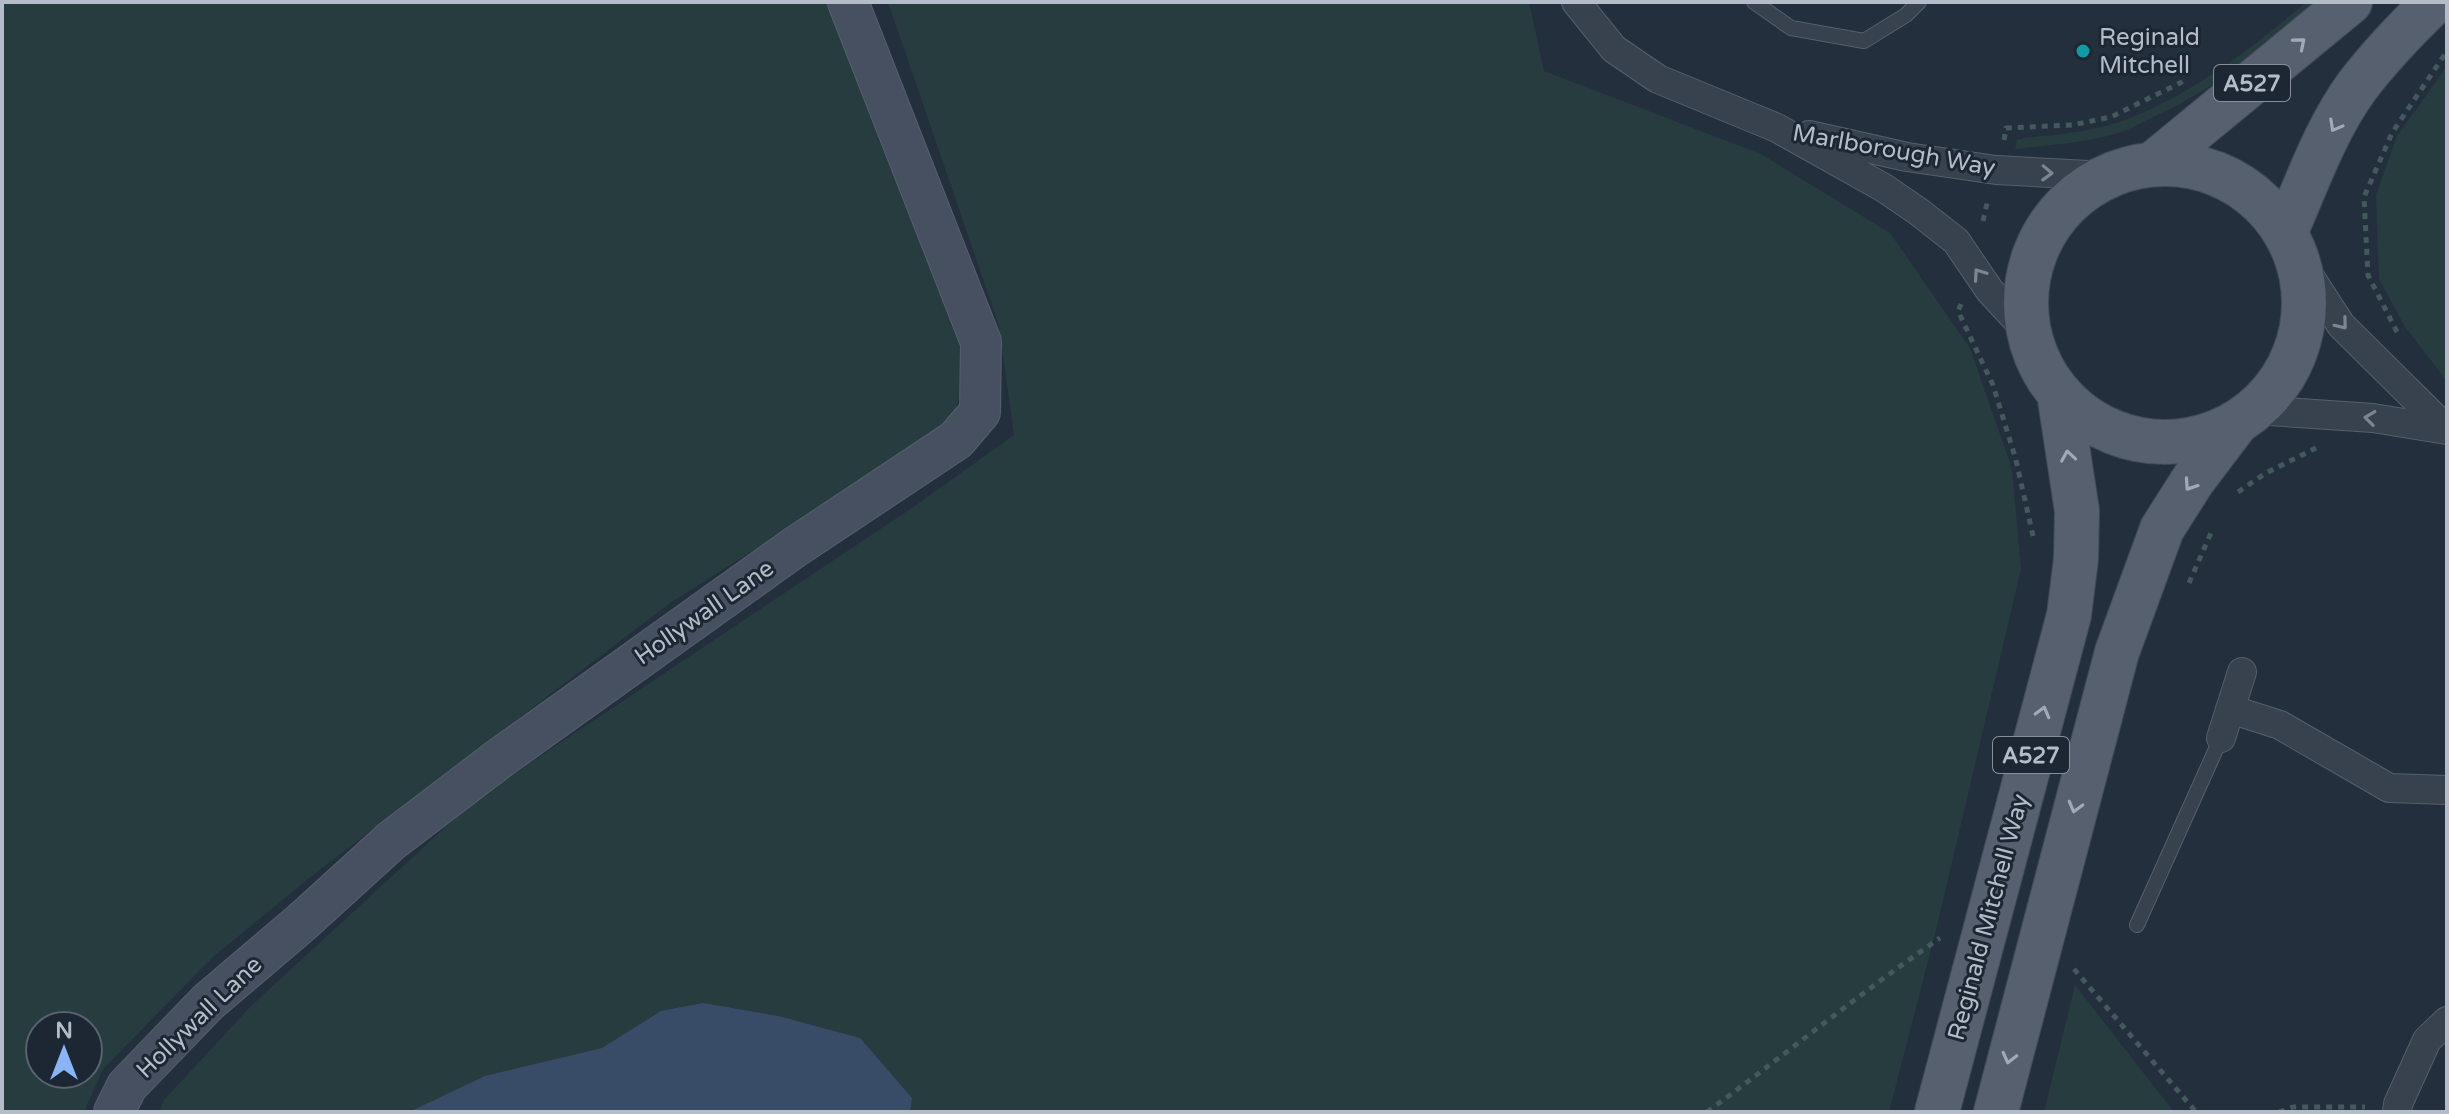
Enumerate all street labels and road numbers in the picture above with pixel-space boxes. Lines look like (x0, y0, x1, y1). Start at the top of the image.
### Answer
road number: A527 (2214, 65, 2290, 101)
street label: Marlborough Way (1790, 118, 1998, 183)
street label: Hollywall Lane (629, 554, 779, 671)
road number: A527 (1993, 737, 2069, 773)
street label: Reginald Mitchell Way (1942, 791, 2035, 1043)
street label: Hollywall Lane (131, 950, 268, 1085)

